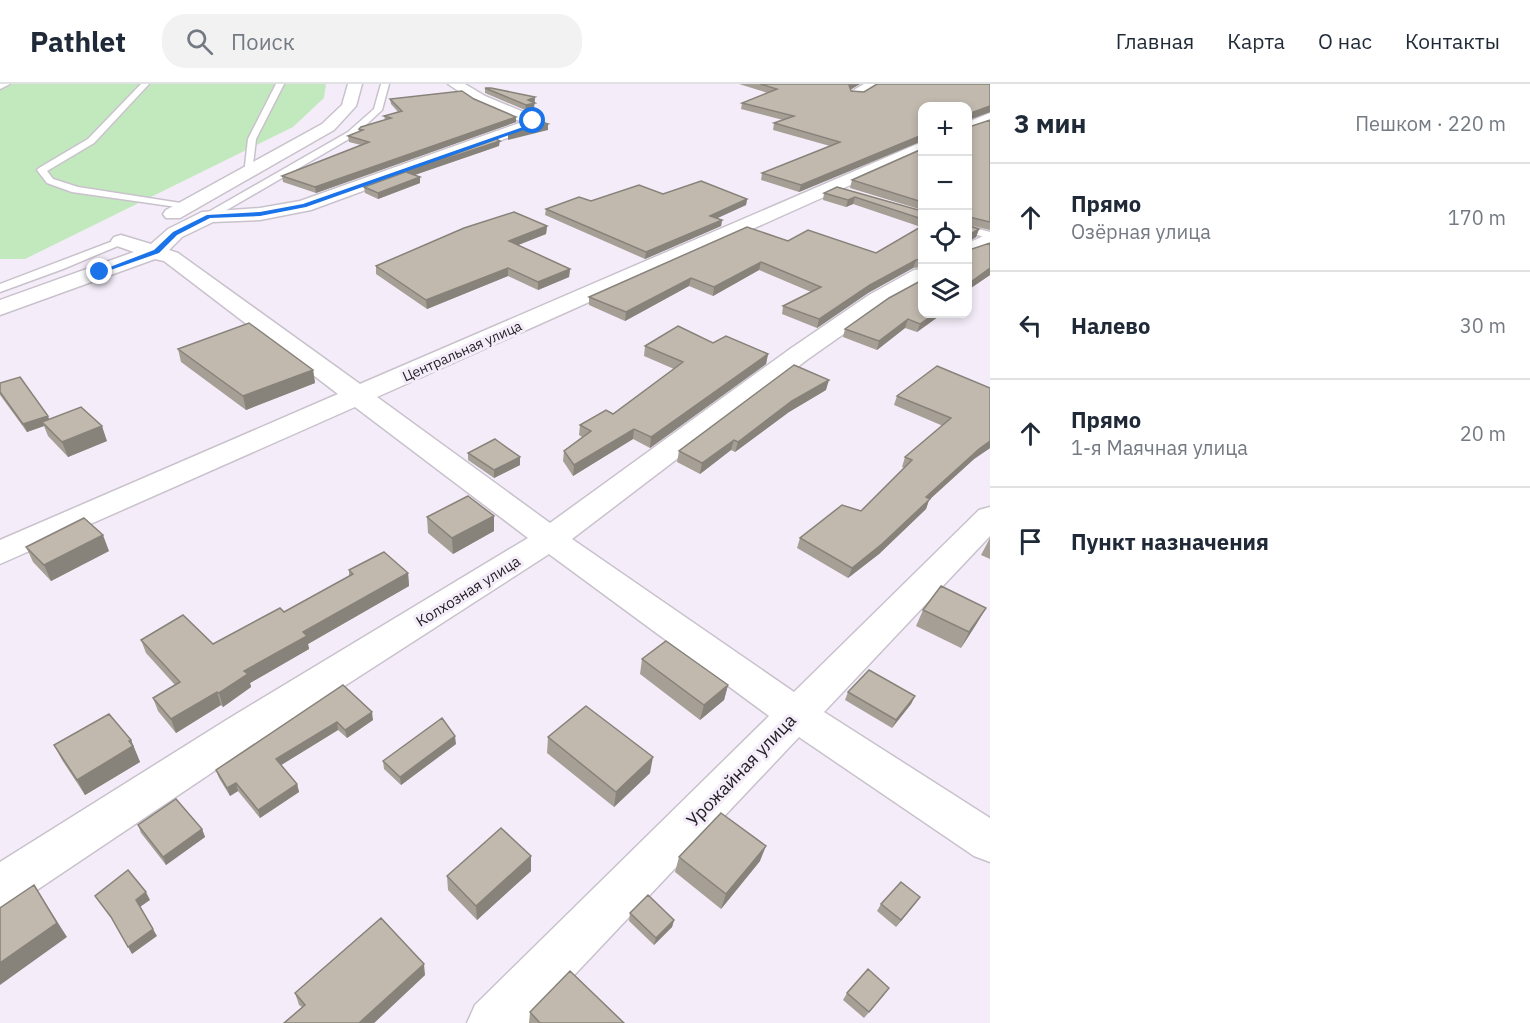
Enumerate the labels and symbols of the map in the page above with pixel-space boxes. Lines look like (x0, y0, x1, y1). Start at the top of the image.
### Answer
route start (519, 107, 545, 133)
route end (86, 258, 112, 284)
street label: Центральная улица (399, 316, 525, 385)
street label: Колхозная улица (412, 551, 524, 631)
street label: Урожайная улица (681, 708, 801, 831)

